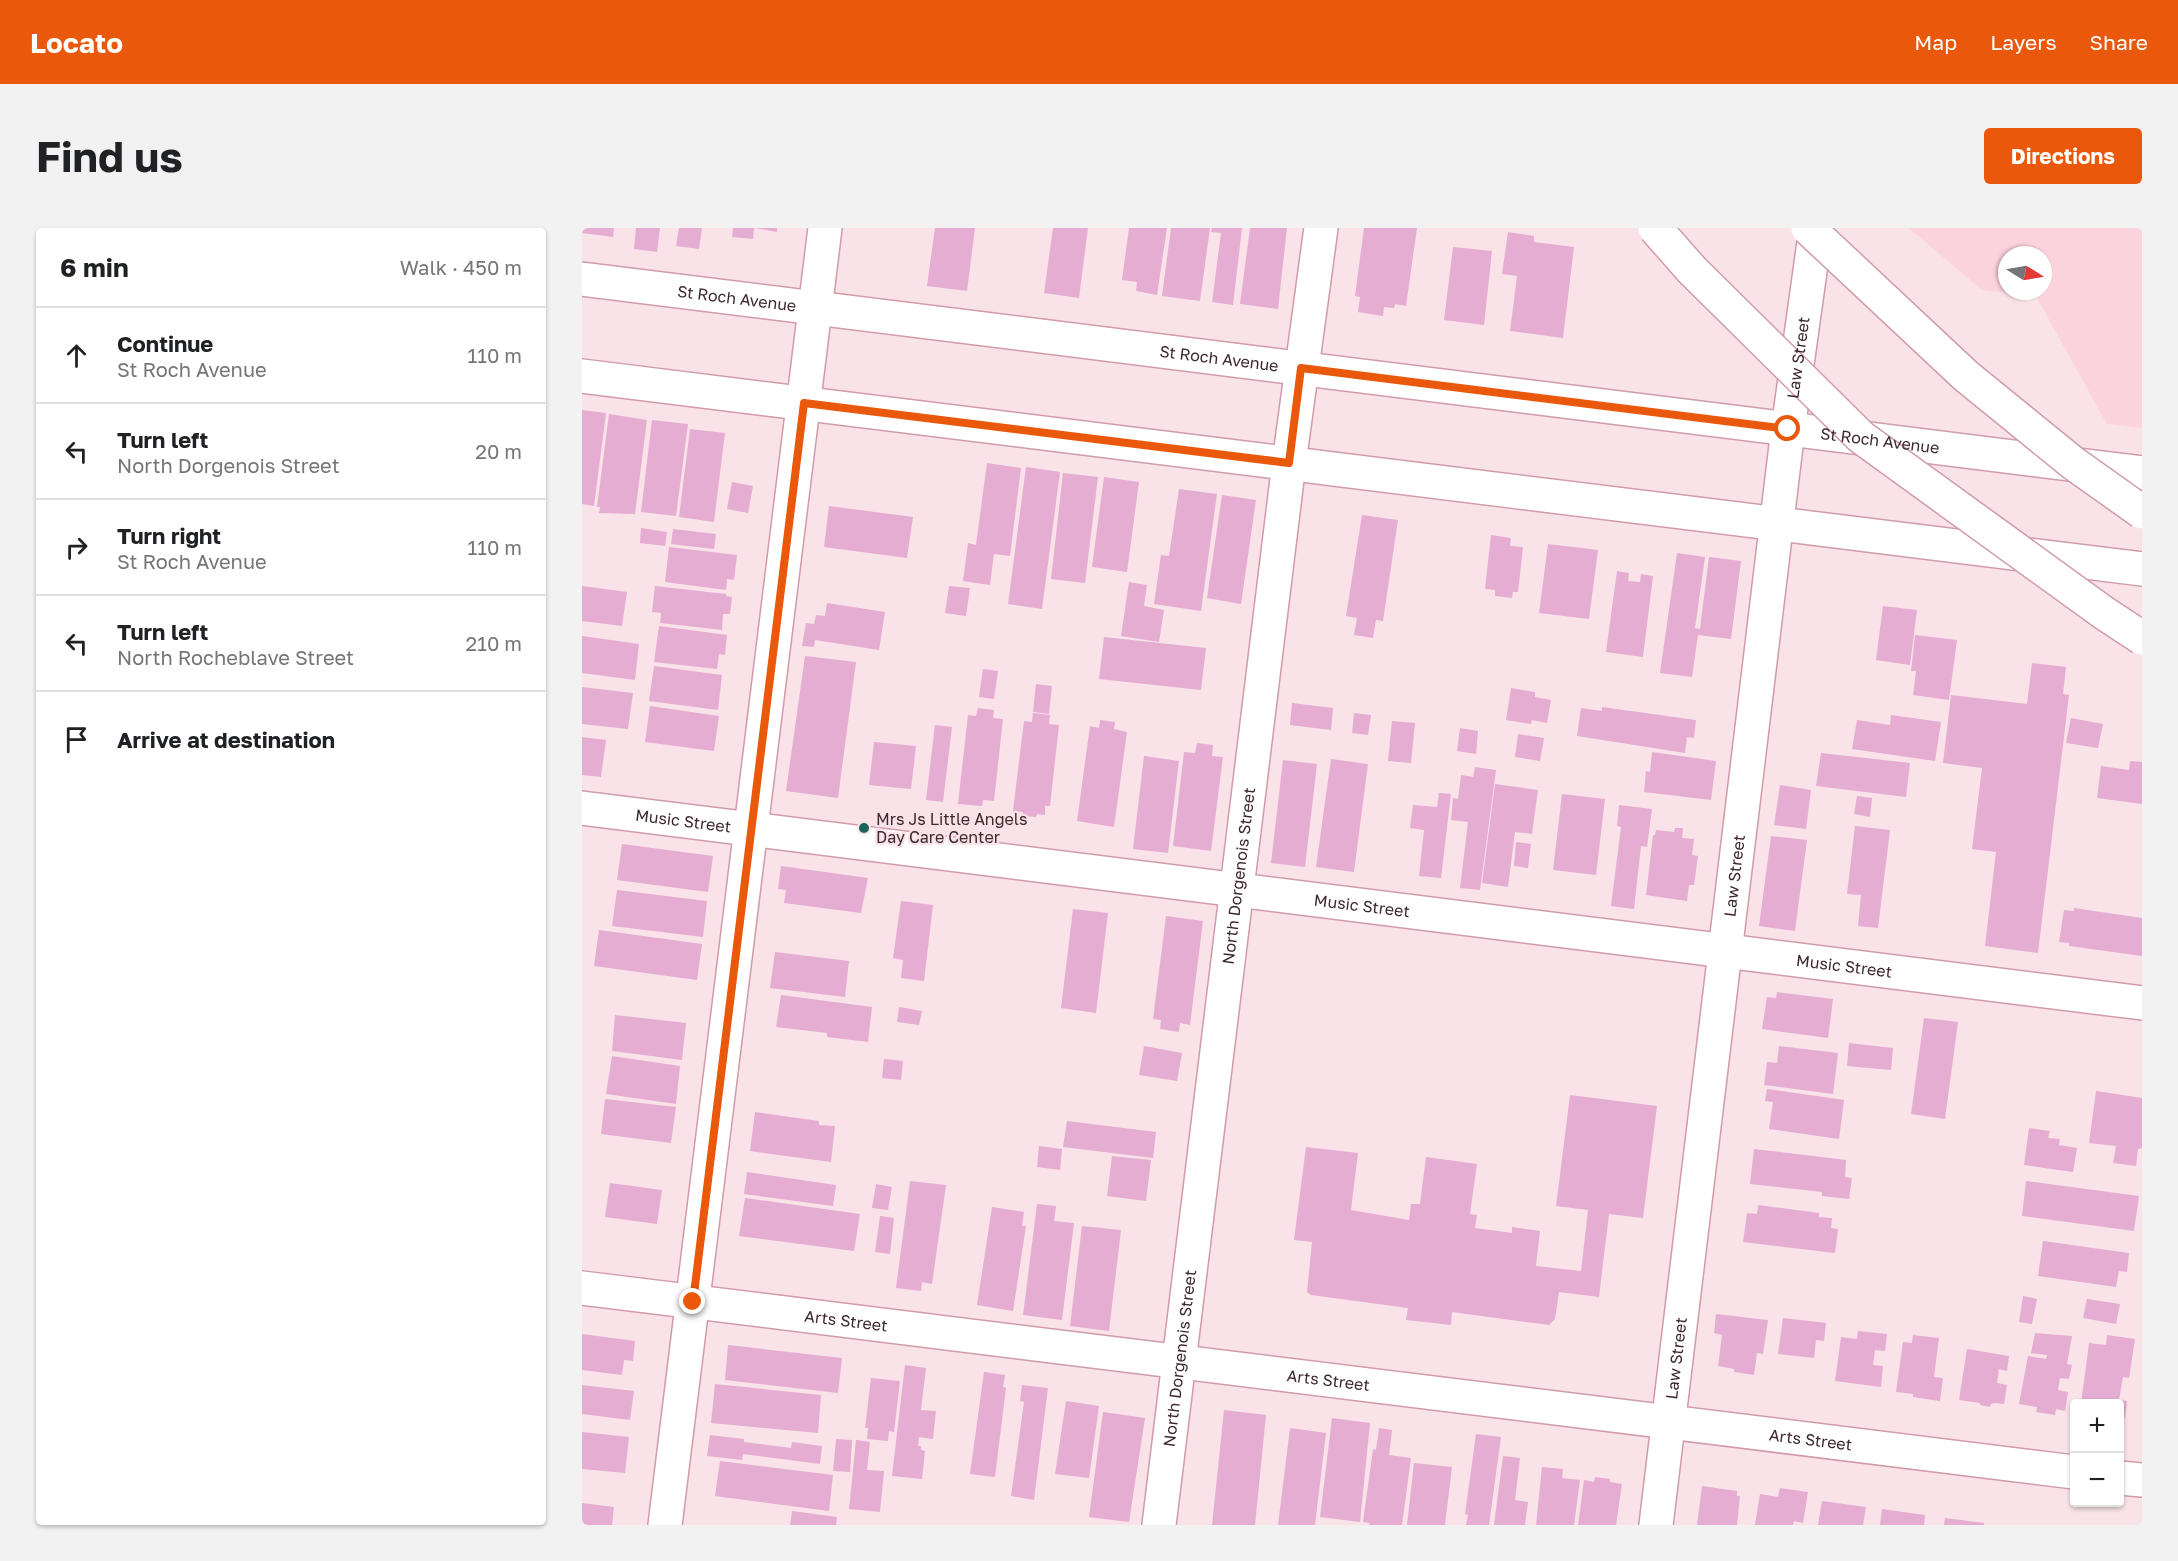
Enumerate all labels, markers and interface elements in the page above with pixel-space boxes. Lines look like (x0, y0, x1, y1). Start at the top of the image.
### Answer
text: Locato (30, 26, 123, 59)
text: Map (1914, 29, 1957, 55)
text: Layers (1990, 29, 2057, 55)
text: Share (2090, 29, 2148, 55)
button: Directions (1984, 128, 2142, 184)
text: Find us (36, 131, 183, 181)
north arrow (1998, 246, 2052, 300)
text: 6 min (60, 252, 129, 283)
text: Walk · 450 m (400, 255, 522, 279)
street label: St Roch Avenue (676, 281, 797, 316)
street label: Law Street (1782, 315, 1814, 400)
text: Continue (117, 330, 213, 357)
icon: ahead (60, 339, 93, 372)
street label: St Roch Avenue (1158, 341, 1280, 376)
text: 110 m (468, 343, 522, 367)
text: St Roch Avenue (117, 357, 267, 381)
route start (1774, 415, 1800, 441)
street label: St Roch Avenue (1819, 423, 1941, 458)
text: Turn left (117, 426, 208, 453)
icon: left (60, 435, 93, 468)
text: 20 m (475, 439, 522, 463)
text: North Dorgenois Street (117, 453, 340, 477)
text: Turn right (117, 522, 221, 549)
icon: right (60, 531, 93, 564)
text: 110 m (468, 535, 522, 559)
text: St Roch Avenue (117, 549, 267, 573)
text: Turn left (117, 618, 208, 645)
icon: left (60, 627, 93, 660)
text: 210 m (466, 631, 522, 655)
text: North Rocheblave Street (117, 645, 354, 669)
icon: arrive (60, 723, 93, 756)
text: Arrive at destination (117, 726, 335, 753)
street label: North Dorgenois Street (1218, 786, 1259, 966)
street label: Music Street (634, 805, 732, 837)
place label: Mrs Js Little Angels Day Care Center (876, 809, 1027, 847)
marker: Mrs Js Little Angels Day Care Center (857, 821, 871, 835)
street label: Law Street (1719, 834, 1749, 918)
street label: Music Street (1313, 890, 1411, 921)
street label: Music Street (1795, 950, 1893, 982)
street label: North Dorgenois Street (1159, 1269, 1200, 1448)
route end (679, 1288, 705, 1314)
street label: Arts Street (803, 1306, 889, 1336)
street label: Law Street (1661, 1316, 1691, 1400)
street label: Arts Street (1286, 1365, 1371, 1395)
map controls (2070, 1399, 2124, 1507)
button: + (2070, 1399, 2124, 1453)
street label: Arts Street (1768, 1424, 1853, 1455)
button: − (2070, 1453, 2124, 1507)

